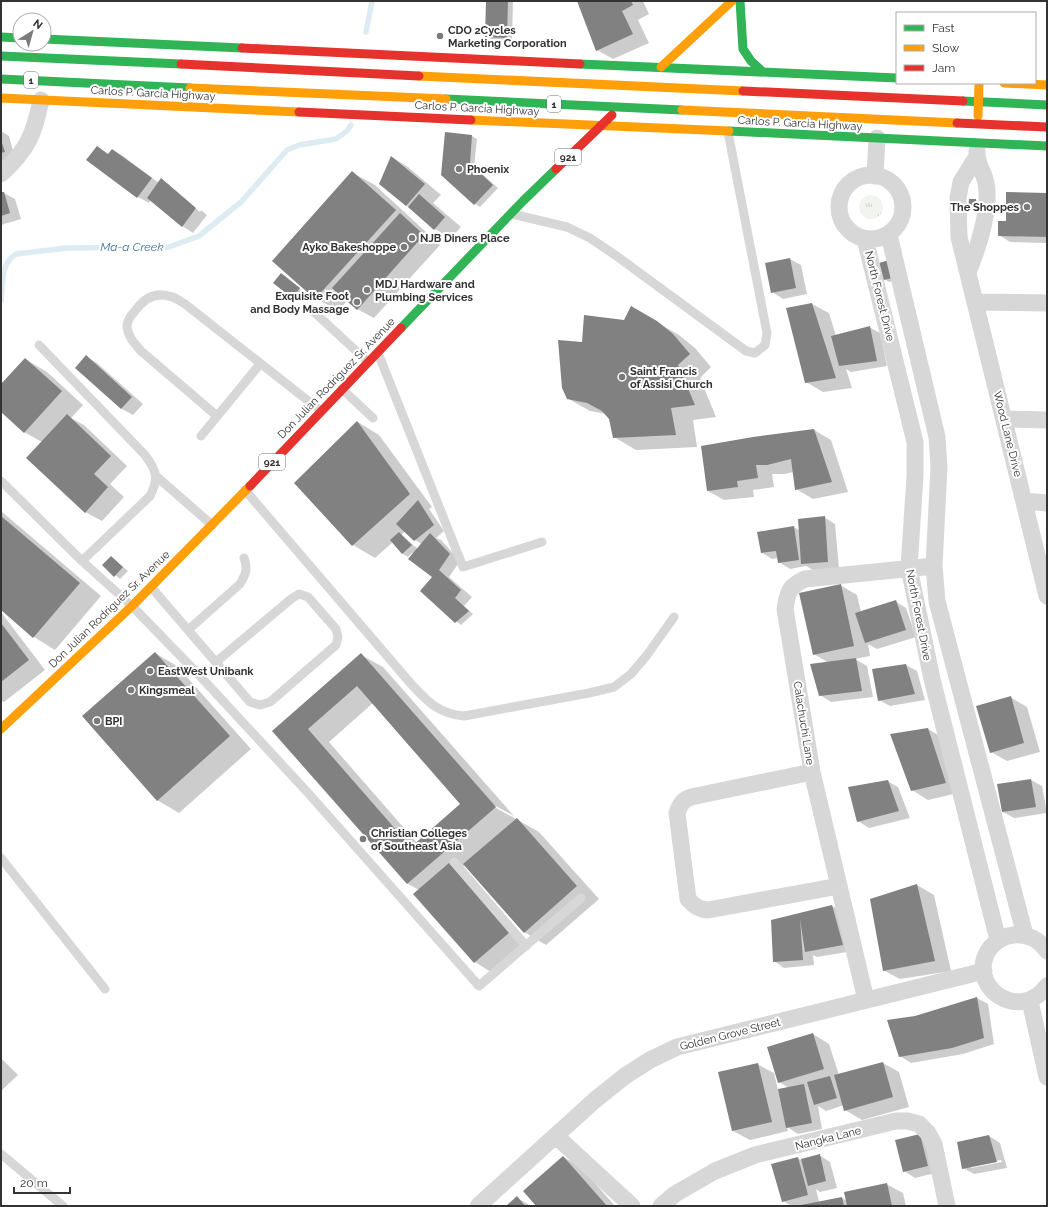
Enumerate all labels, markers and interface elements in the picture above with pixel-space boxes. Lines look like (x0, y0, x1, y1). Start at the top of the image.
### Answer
north arrow (12, 12, 52, 52)
legend (896, 12, 1036, 84)
text: N (30, 17, 45, 32)
text: Fast (932, 21, 955, 35)
place label: CDO 2Cycles Marketing Corporation (448, 24, 567, 50)
marker: CDO 2Cycles Marketing Corporation (435, 31, 445, 41)
text: Slow (932, 41, 959, 55)
text: Jam (932, 61, 955, 75)
road number: 1 (24, 72, 38, 88)
street label: Carlos P. Garcia Highway (90, 84, 216, 103)
road number: 1 (547, 96, 561, 112)
street label: Carlos P. Garcia Highway (414, 99, 540, 118)
street label: Carlos P. Garcia Highway (737, 114, 863, 133)
road number: 921 (555, 149, 581, 165)
place label: Phoenix (467, 163, 509, 176)
marker: Phoenix (454, 164, 464, 174)
place label: The Shoppes (950, 201, 1020, 214)
marker: The Shoppes (1022, 202, 1032, 212)
place label: NJB Diners Place (420, 232, 510, 245)
marker: NJB Diners Place (407, 233, 417, 243)
water label: Ma-a Creek (100, 240, 164, 254)
place label: Ayko Bakeshoppe (302, 241, 396, 254)
marker: Ayko Bakeshoppe (399, 242, 409, 252)
street label: North Forest Drive (862, 250, 897, 343)
place label: MDJ Hardware and Plumbing Services (375, 278, 475, 304)
marker: MDJ Hardware and Plumbing Services (362, 285, 372, 295)
place label: Exquisite Foot and Body Massage (250, 290, 350, 316)
marker: Exquisite Foot and Body Massage (352, 297, 362, 307)
street label: Don Julian Rodriguez Sr. Avenue (275, 315, 398, 441)
place label: Saint Francis of Assisi Church (630, 365, 713, 391)
marker: Saint Francis of Assisi Church (617, 372, 627, 382)
street label: Wood Lane Drive (991, 390, 1025, 479)
road number: 921 (259, 454, 285, 470)
street label: Don Julian Rodriguez Sr. Avenue (46, 548, 173, 671)
street label: North Forest Drive (903, 568, 934, 662)
place label: EastWest Unibank (158, 665, 254, 678)
marker: EastWest Unibank (145, 666, 155, 676)
street label: Calachuchi Lane (790, 680, 817, 766)
place label: Kingsmeal (139, 684, 195, 697)
marker: Kingsmeal (126, 685, 136, 695)
place label: BPI (105, 715, 122, 728)
marker: BPI (92, 716, 102, 726)
place label: Christian Colleges of Southeast Asia (371, 827, 468, 853)
marker: Christian Colleges of Southeast Asia (358, 834, 368, 844)
street label: Golden Grove Street (678, 1016, 782, 1053)
street label: Nangka Lane (794, 1124, 863, 1153)
scale bar (14, 1169, 70, 1195)
text: 20 m (20, 1176, 48, 1190)

